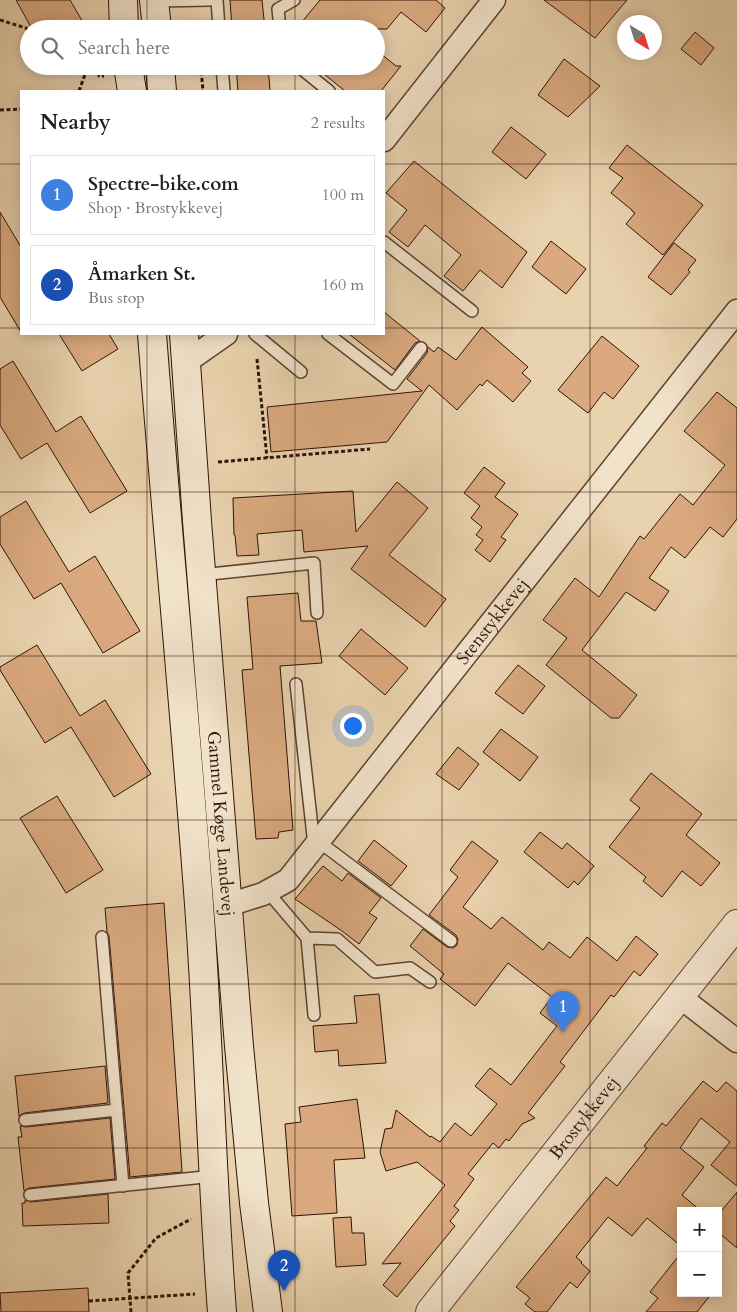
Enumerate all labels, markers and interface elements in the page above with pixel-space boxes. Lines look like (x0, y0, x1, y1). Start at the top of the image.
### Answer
north arrow (617, 15, 662, 60)
search box (20, 20, 385, 75)
icon: search (38, 34, 66, 62)
text: Search here (78, 35, 170, 61)
text: Nearby (40, 108, 111, 137)
text: 2 results (311, 112, 365, 134)
text: Spectre-bike.com (88, 171, 239, 197)
text: 1 (53, 184, 61, 206)
text: 100 m (322, 184, 364, 206)
text: Shop · Brostykkevej (88, 197, 223, 219)
text: Åmarken St. (88, 261, 196, 287)
text: 2 (53, 274, 61, 296)
text: 160 m (322, 274, 364, 296)
text: Bus stop (88, 287, 145, 309)
street label: Stenstykkevej (451, 573, 535, 670)
your location (340, 713, 366, 739)
street label: Gammel Køge Landevej (201, 730, 241, 917)
pin: 1 (547, 991, 579, 1032)
street label: Brostykkevej (544, 1071, 625, 1165)
map controls (677, 1207, 722, 1297)
button: + (677, 1207, 722, 1252)
pin: 2 (268, 1250, 300, 1291)
button: − (677, 1252, 722, 1297)

